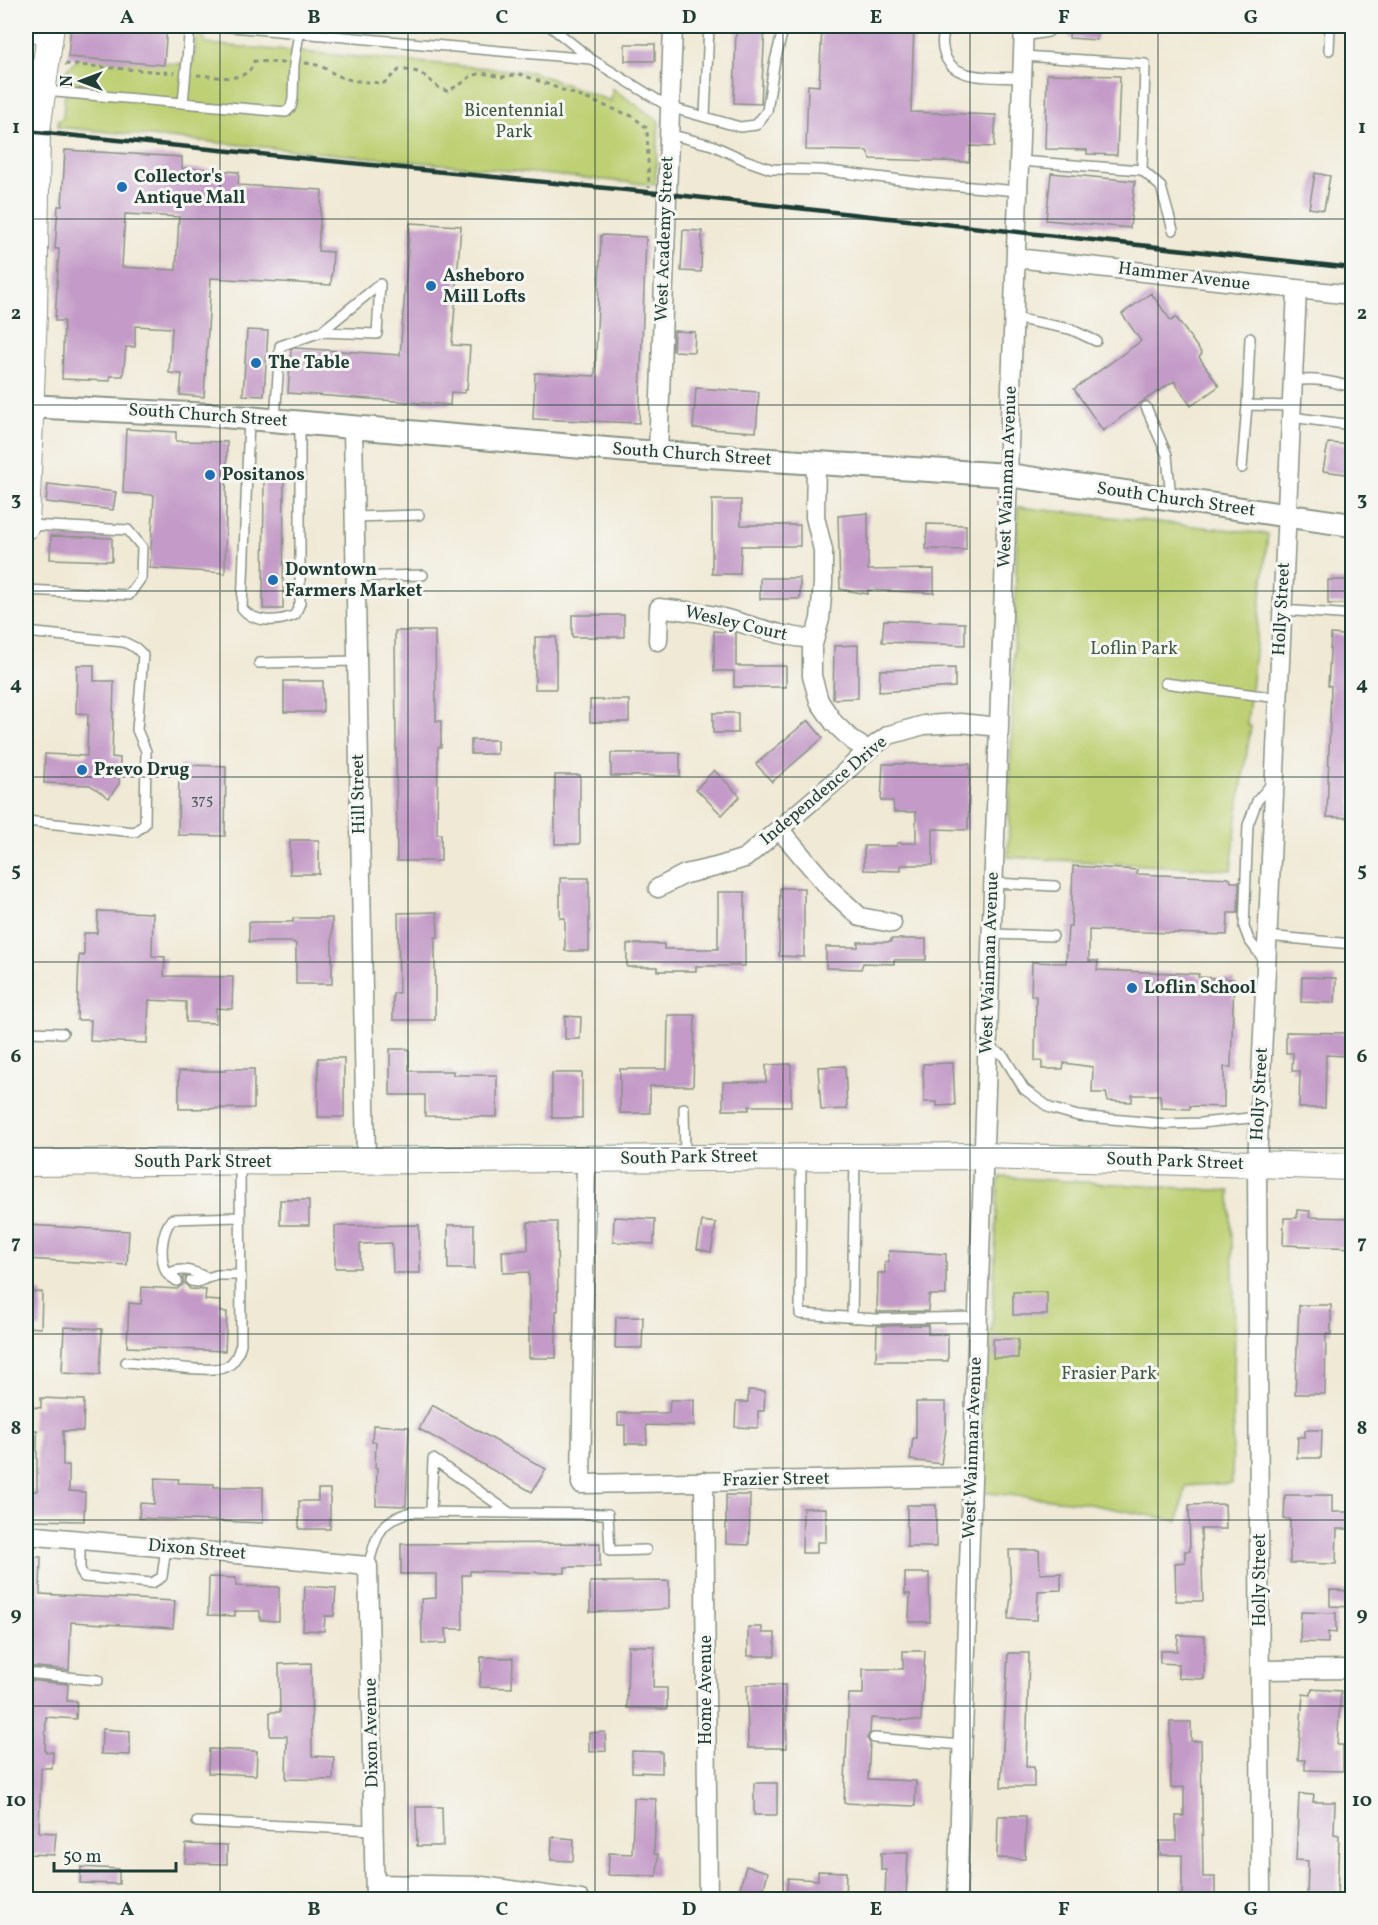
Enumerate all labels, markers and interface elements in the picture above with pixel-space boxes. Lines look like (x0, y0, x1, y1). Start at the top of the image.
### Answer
text: A (120, 4, 134, 32)
text: B (307, 4, 321, 32)
text: C (496, 4, 509, 32)
text: D (682, 4, 696, 32)
text: E (870, 4, 882, 32)
text: F (1058, 4, 1070, 32)
text: G (1244, 4, 1258, 32)
north arrow (51, 51, 111, 111)
text: N (57, 75, 79, 87)
park label: Bicentennial Park (464, 99, 564, 145)
text: 1 (12, 114, 20, 142)
text: 1 (1358, 114, 1366, 142)
street label: West Academy Street (650, 156, 680, 322)
place label: Collector's Antique Mall (134, 165, 245, 211)
marker: Collector's Antique Mall (115, 180, 129, 194)
street label: Hammer Avenue (1117, 256, 1251, 298)
place label: Asheboro Mill Lofts (443, 264, 526, 310)
marker: Asheboro Mill Lofts (424, 279, 438, 293)
text: 2 (11, 300, 21, 328)
text: 2 (1357, 300, 1367, 328)
place label: The Table (268, 351, 350, 376)
marker: The Table (249, 356, 263, 370)
street label: West Wainman Avenue (992, 385, 1024, 569)
street label: South Church Street (128, 398, 288, 434)
street label: South Church Street (612, 437, 772, 473)
place label: Positanos (222, 463, 305, 488)
marker: Positanos (203, 468, 217, 482)
street label: South Church Street (1095, 477, 1257, 523)
text: 3 (11, 486, 21, 514)
text: 3 (1357, 486, 1367, 514)
place label: Downtown Farmers Market (285, 558, 422, 604)
street label: Holly Street (1267, 562, 1297, 656)
marker: Downtown Farmers Market (266, 573, 280, 587)
street label: Wesley Court (682, 600, 790, 648)
park label: Loflin Park (1090, 637, 1178, 662)
text: 4 (10, 671, 22, 699)
text: 4 (1356, 671, 1368, 699)
street label: Independence Drive (755, 730, 893, 852)
street label: Hill Street (346, 754, 372, 834)
place label: Prevo Drug (94, 758, 189, 783)
marker: Prevo Drug (75, 763, 89, 777)
house number: 375 (191, 790, 213, 811)
text: 5 (11, 857, 21, 885)
text: 5 (1357, 857, 1367, 885)
street label: West Wainman Avenue (974, 871, 1006, 1055)
place label: Loflin School (1144, 976, 1256, 1001)
marker: Loflin School (1125, 981, 1139, 995)
text: 6 (11, 1043, 22, 1071)
text: 6 (1357, 1043, 1368, 1071)
street label: Holly Street (1245, 1047, 1275, 1141)
street label: South Park Street (620, 1144, 758, 1172)
street label: South Park Street (1106, 1147, 1244, 1177)
street label: South Park Street (134, 1150, 272, 1175)
text: 7 (11, 1229, 21, 1257)
text: 7 (1357, 1229, 1367, 1257)
street label: West Wainman Avenue (957, 1356, 989, 1540)
park label: Frasier Park (1061, 1362, 1157, 1387)
text: 8 (11, 1415, 21, 1443)
text: 8 (1357, 1415, 1367, 1443)
street label: Frazier Street (722, 1467, 830, 1493)
street label: Dixon Street (147, 1533, 247, 1567)
street label: Holly Street (1248, 1533, 1273, 1627)
text: 9 (10, 1601, 22, 1629)
text: 9 (1356, 1601, 1368, 1629)
street label: Home Avenue (694, 1635, 719, 1745)
street label: Dixon Avenue (359, 1678, 385, 1788)
text: 10 (6, 1787, 26, 1815)
text: 10 (1352, 1787, 1372, 1815)
scale bar (54, 1835, 176, 1873)
text: 50 m (63, 1845, 102, 1870)
text: A (120, 1896, 134, 1924)
text: B (307, 1896, 321, 1924)
text: C (496, 1896, 509, 1924)
text: D (682, 1896, 696, 1924)
text: E (870, 1896, 882, 1924)
text: F (1058, 1896, 1070, 1924)
text: G (1244, 1896, 1258, 1924)

